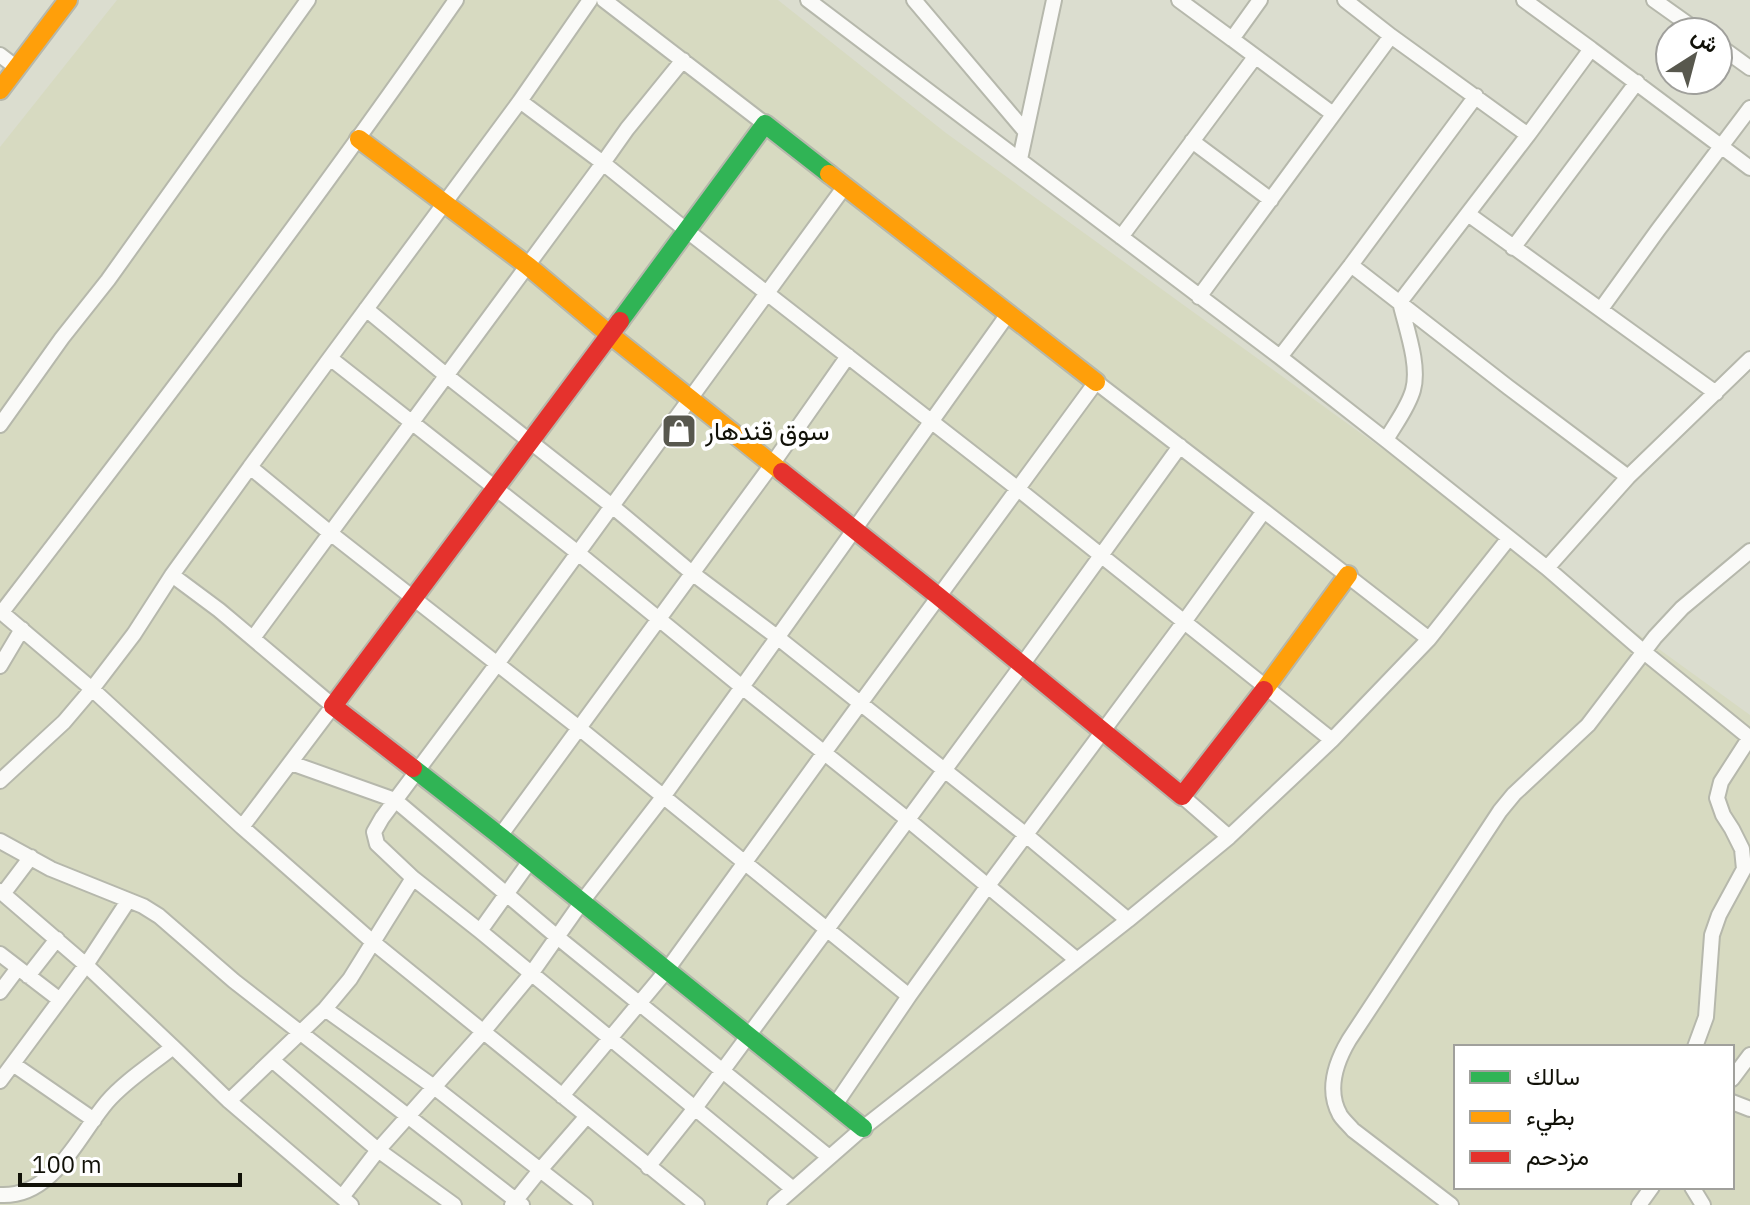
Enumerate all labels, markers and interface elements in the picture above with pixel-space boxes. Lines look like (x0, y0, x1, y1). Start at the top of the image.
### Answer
north arrow (1654, 16, 1734, 96)
text: ش (1687, 20, 1725, 59)
shop icon: سوق قندهار (660, 412, 698, 450)
place label: سوق قندهار (704, 413, 829, 447)
legend (1454, 1045, 1734, 1189)
text: سالك (1526, 1060, 1580, 1092)
text: بطيء (1526, 1100, 1575, 1136)
scale bar (20, 1137, 240, 1187)
text: مزدحم (1526, 1140, 1589, 1173)
text: 100 m (32, 1148, 102, 1180)

